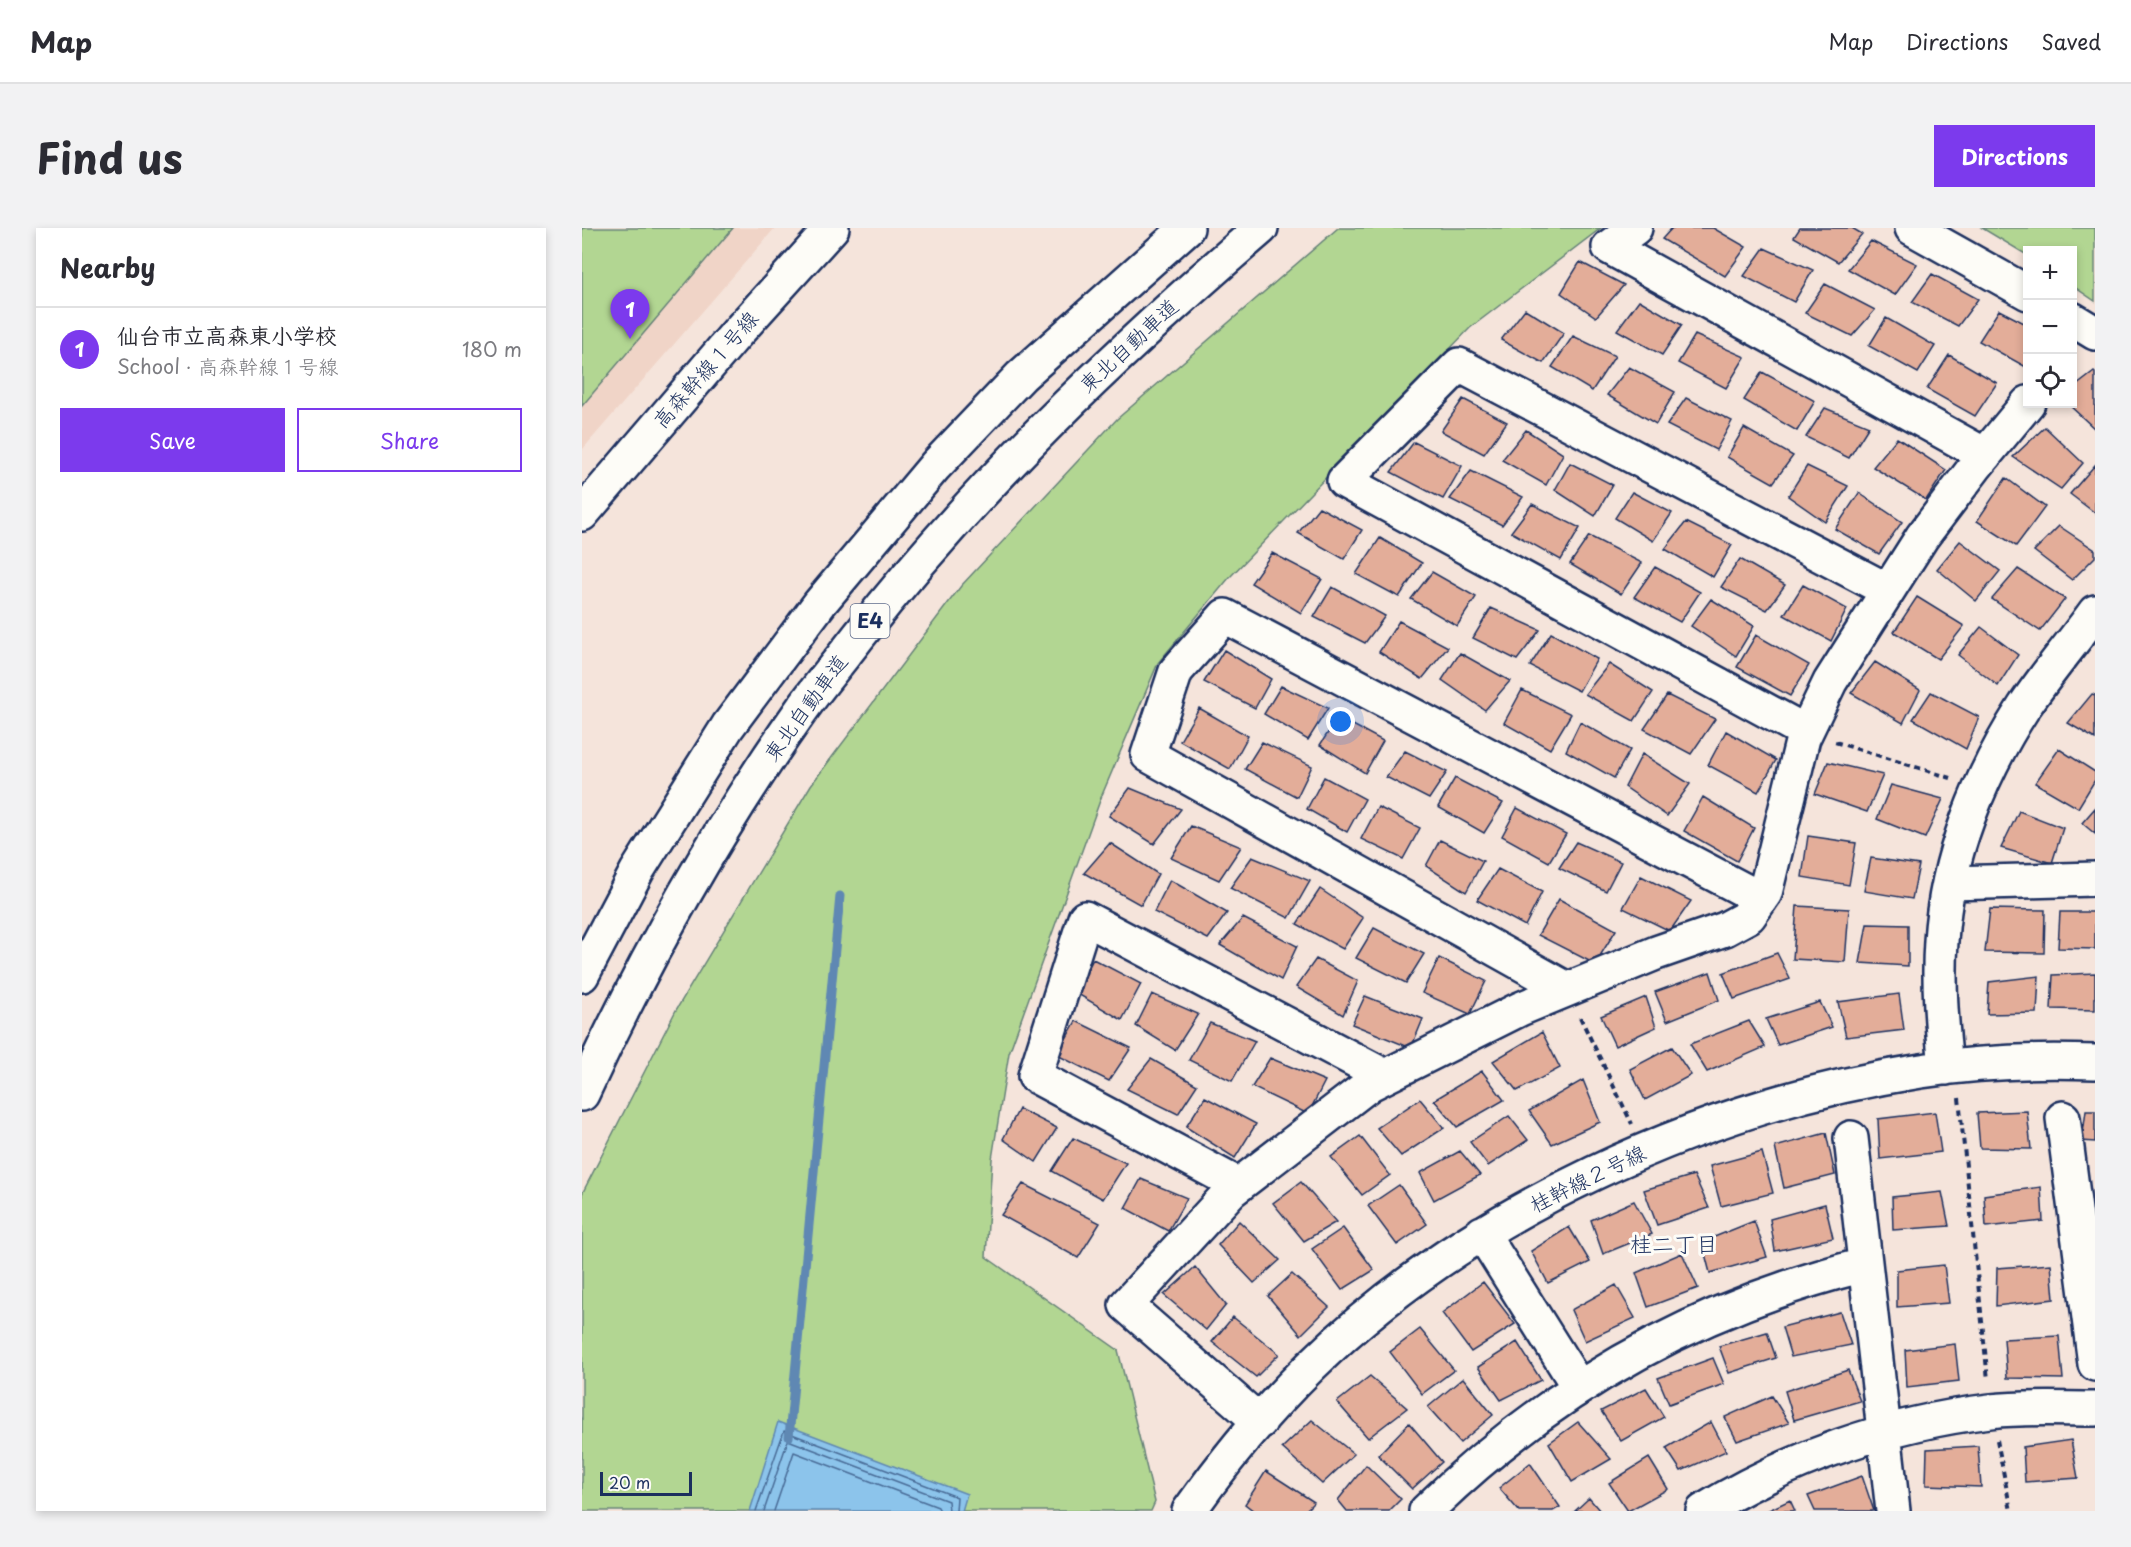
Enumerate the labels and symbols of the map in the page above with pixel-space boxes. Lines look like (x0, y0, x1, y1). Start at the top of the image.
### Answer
pin: 1 (610, 290, 650, 339)
street label: 東北自動車道 (1071, 290, 1185, 399)
street label: 高森幹線１号線 (644, 303, 765, 435)
road number: E4 (850, 604, 890, 638)
street label: 東北自動車道 (754, 646, 854, 767)
your location (1326, 707, 1355, 736)
street label: 桂幹線２号線 (1523, 1135, 1651, 1219)
district label: 桂二丁目 (1630, 1226, 1718, 1259)
scale bar (600, 1469, 692, 1496)

